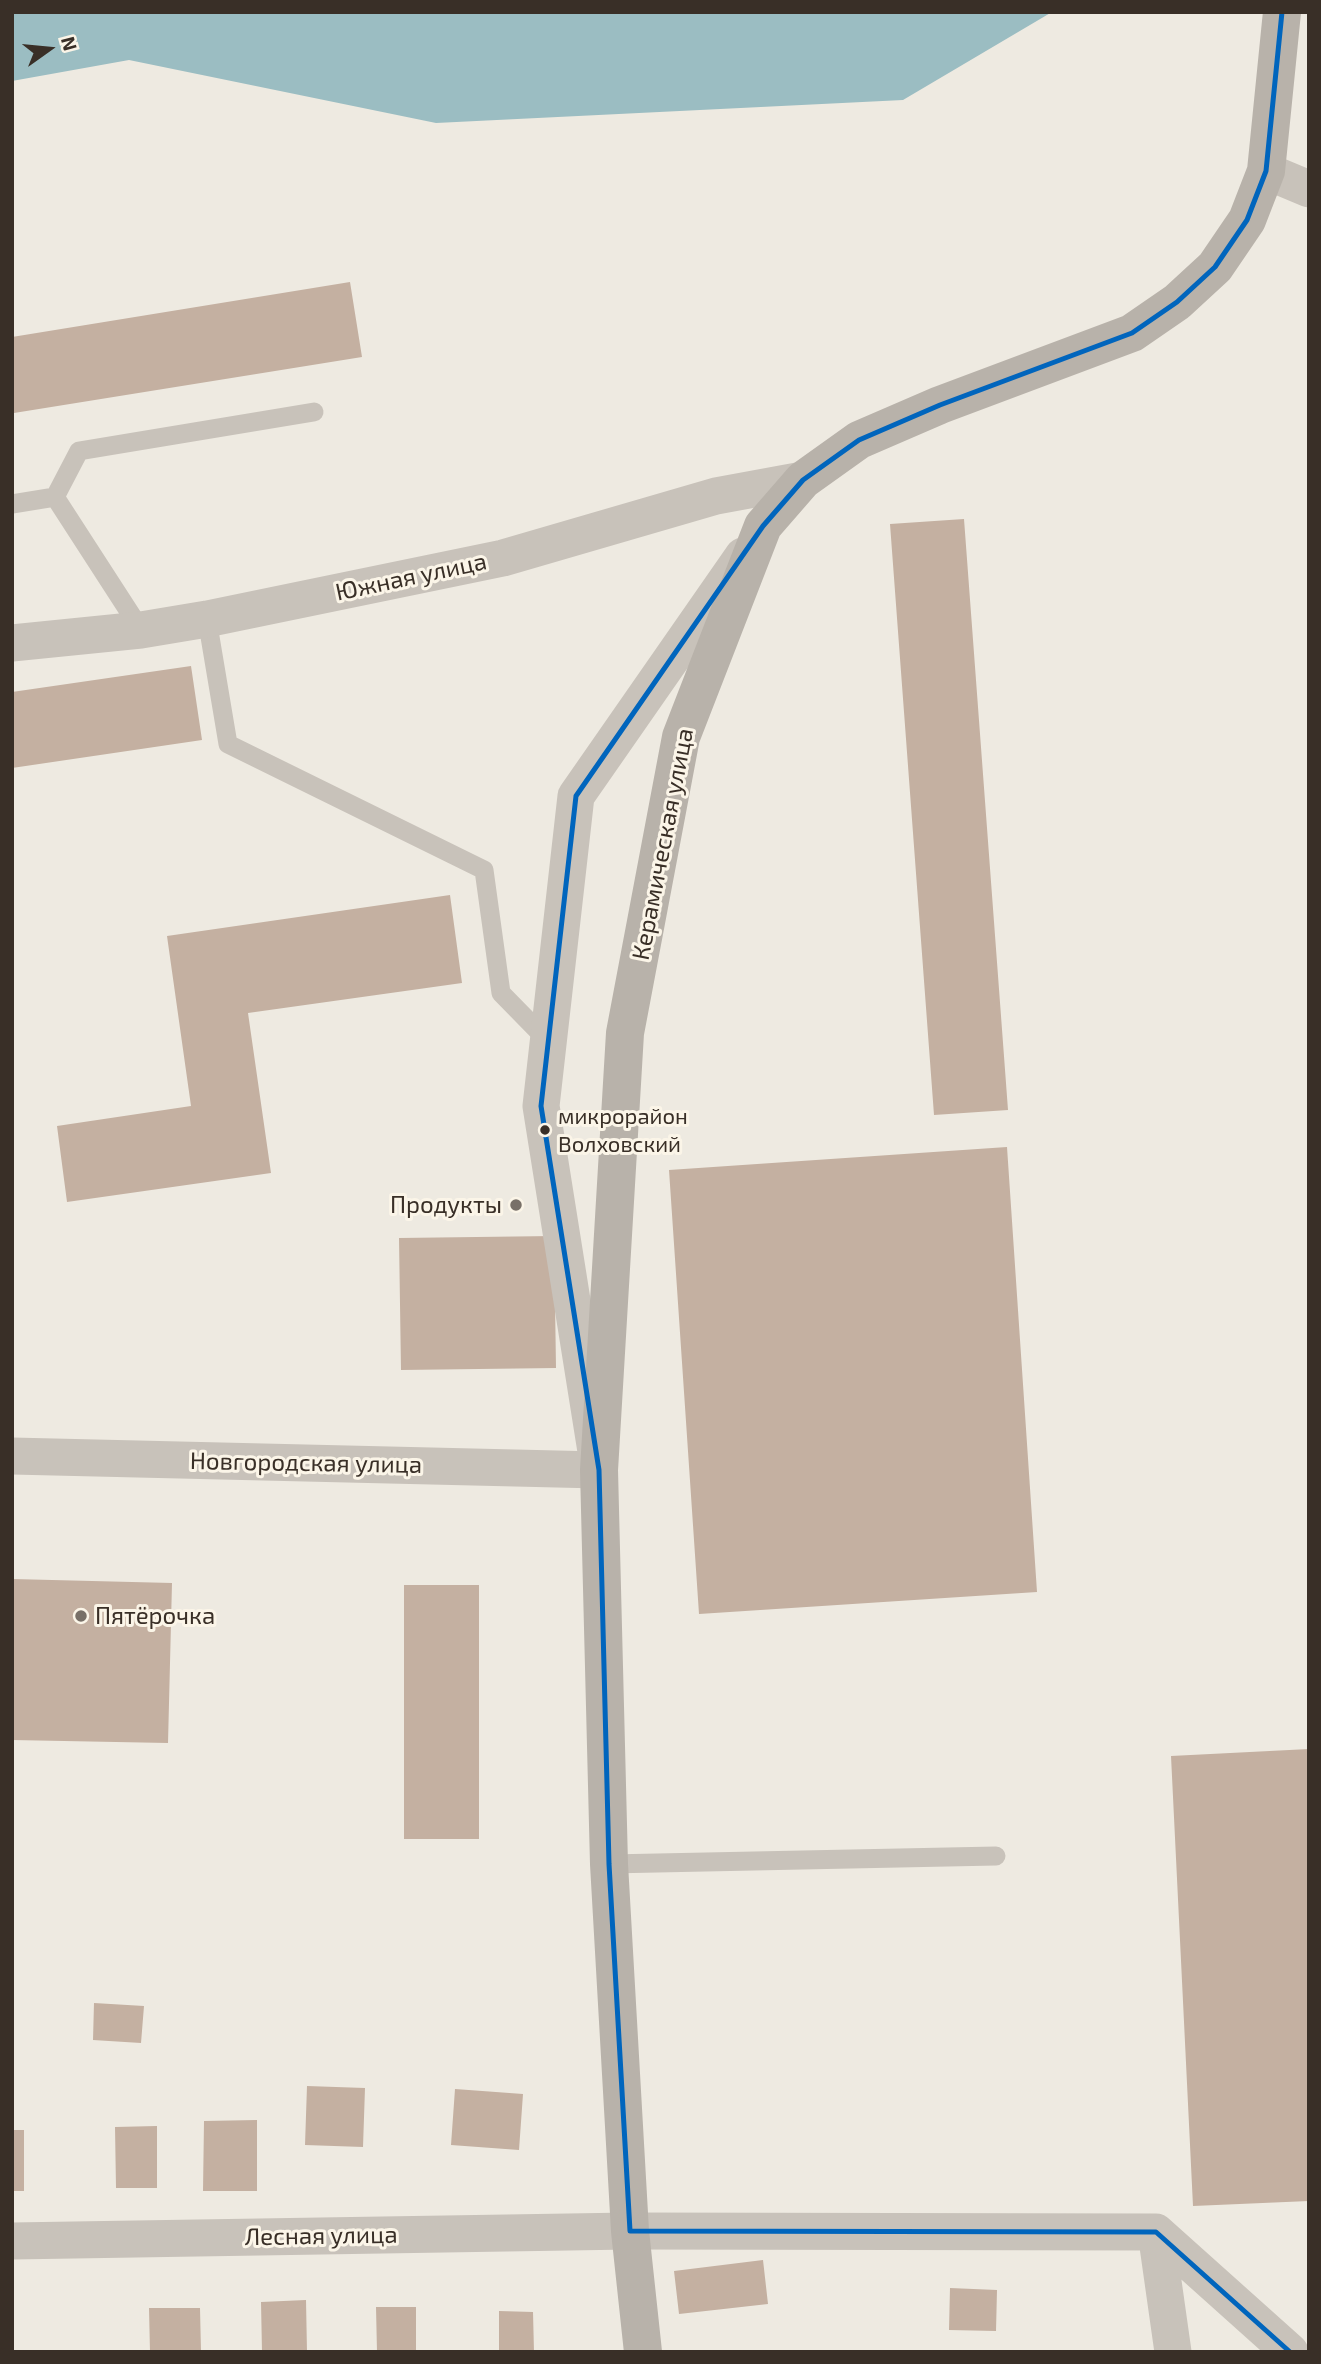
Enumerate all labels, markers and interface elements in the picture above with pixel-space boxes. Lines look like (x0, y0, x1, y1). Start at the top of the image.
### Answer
north arrow (14, 14, 84, 84)
text: N (57, 34, 83, 53)
street label: Южная улица (333, 547, 489, 607)
street label: Керамическая улица (626, 726, 700, 962)
place label: микрорайон Волховский (558, 1104, 688, 1156)
marker: микрорайон Волховский (538, 1123, 552, 1137)
place label: Продукты (390, 1191, 502, 1219)
marker: Продукты (508, 1197, 524, 1213)
street label: Новгородская улица (190, 1447, 422, 1479)
place label: Пятёрочка (95, 1602, 215, 1630)
marker: Пятёрочка (73, 1608, 89, 1624)
street label: Лесная улица (244, 2220, 398, 2252)

